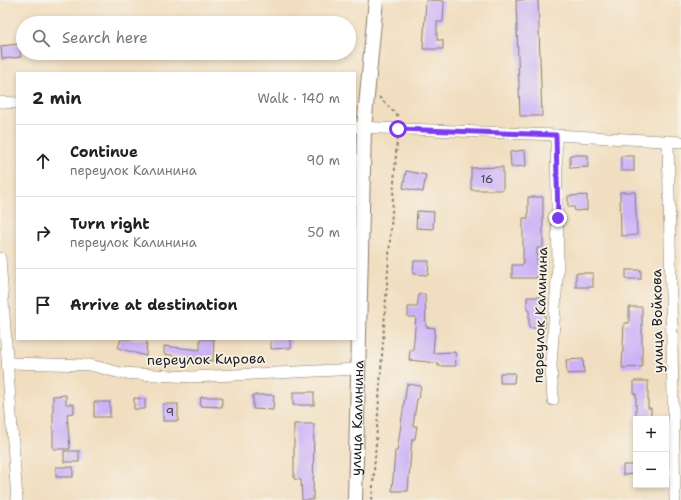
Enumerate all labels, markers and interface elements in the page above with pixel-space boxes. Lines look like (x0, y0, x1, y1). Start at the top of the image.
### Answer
search box (16, 16, 356, 60)
icon: search (30, 27, 52, 49)
text: Search here (62, 28, 148, 48)
text: 2 min (32, 87, 82, 109)
text: Walk · 140 m (257, 90, 340, 107)
route start (389, 120, 407, 138)
text: Continue (70, 142, 138, 162)
icon: ahead (32, 150, 54, 172)
text: 90 m (306, 152, 340, 169)
text: переулок Калинина (70, 162, 197, 179)
house number: 16 (480, 171, 494, 187)
route end (549, 209, 567, 227)
text: Turn right (70, 214, 150, 234)
icon: right (32, 222, 54, 244)
text: 50 m (307, 224, 340, 241)
text: переулок Калинина (70, 234, 197, 251)
street label: переулок Калинина (529, 246, 551, 384)
street label: улица Войкова (647, 268, 667, 373)
icon: arrive (32, 294, 54, 316)
text: Arrive at destination (70, 295, 238, 315)
street label: переулок Кирова (147, 349, 265, 369)
street label: улица Калинина (347, 360, 367, 476)
house number: 9 (166, 404, 174, 420)
map controls (633, 416, 669, 488)
button: + (633, 416, 669, 452)
button: − (633, 452, 669, 488)

